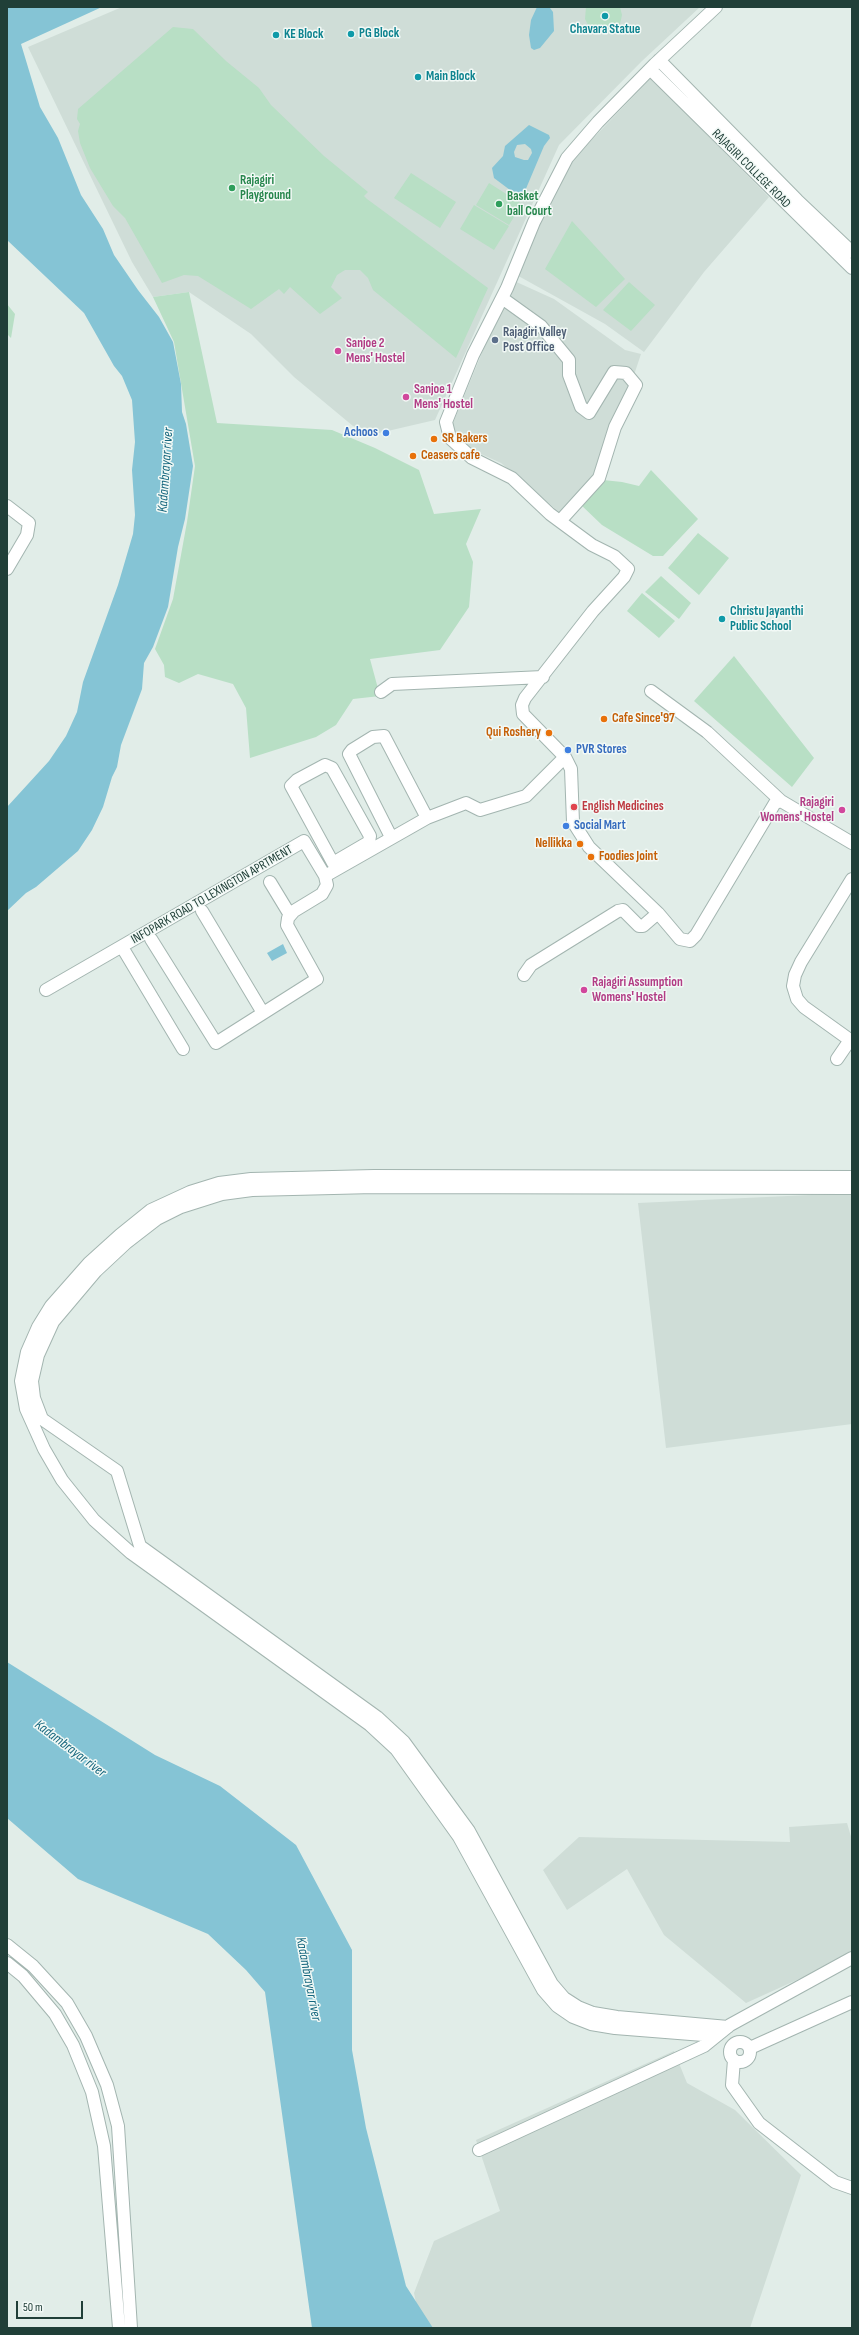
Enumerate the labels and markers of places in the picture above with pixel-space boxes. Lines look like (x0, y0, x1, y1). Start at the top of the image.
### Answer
marker: Chavara Statue (600, 11, 610, 21)
place label: Chavara Statue (570, 22, 640, 38)
place label: PG Block (359, 26, 399, 42)
place label: KE Block (284, 27, 323, 43)
marker: PG Block (346, 29, 356, 39)
marker: KE Block (271, 30, 281, 40)
place label: Main Block (426, 69, 475, 85)
marker: Main Block (413, 72, 423, 82)
place label: Rajagiri Playground (240, 173, 291, 204)
marker: Rajagiri Playground (227, 183, 237, 193)
place label: Basket ball Court (507, 189, 552, 220)
marker: Basket ball Court (494, 199, 504, 209)
place label: Rajagiri Valley Post Office (503, 325, 567, 356)
marker: Rajagiri Valley Post Office (490, 335, 500, 345)
place label: Sanjoe 2 Mens' Hostel (346, 336, 405, 367)
marker: Sanjoe 2 Mens' Hostel (333, 346, 343, 356)
place label: Sanjoe 1 Mens' Hostel (414, 382, 473, 413)
marker: Sanjoe 1 Mens' Hostel (401, 392, 411, 402)
place label: Achoos (344, 425, 378, 441)
marker: Achoos (381, 428, 391, 438)
place label: SR Bakers (442, 431, 488, 447)
marker: SR Bakers (429, 434, 439, 444)
place label: Ceasers cafe (421, 448, 480, 464)
marker: Ceasers cafe (408, 451, 418, 461)
place label: Christu Jayanthi Public School (730, 604, 803, 635)
marker: Christu Jayanthi Public School (717, 614, 727, 624)
place label: Cafe Since'97 (612, 711, 675, 727)
marker: Cafe Since'97 (599, 714, 609, 724)
place label: Qui Roshery (486, 725, 541, 741)
marker: Qui Roshery (544, 728, 554, 738)
place label: PVR Stores (576, 742, 627, 758)
marker: PVR Stores (563, 745, 573, 755)
place label: Rajagiri Womens' Hostel (760, 795, 834, 826)
place label: English Medicines (582, 799, 664, 815)
marker: English Medicines (569, 802, 579, 812)
marker: Rajagiri Womens' Hostel (837, 805, 847, 815)
place label: Social Mart (574, 818, 626, 834)
marker: Social Mart (561, 821, 571, 831)
place label: Nellikka (535, 836, 572, 852)
marker: Nellikka (575, 839, 585, 849)
place label: Foodies Joint (599, 849, 658, 865)
marker: Foodies Joint (586, 852, 596, 862)
place label: Rajagiri Assumption Womens' Hostel (592, 975, 683, 1006)
marker: Rajagiri Assumption Womens' Hostel (579, 985, 589, 995)

